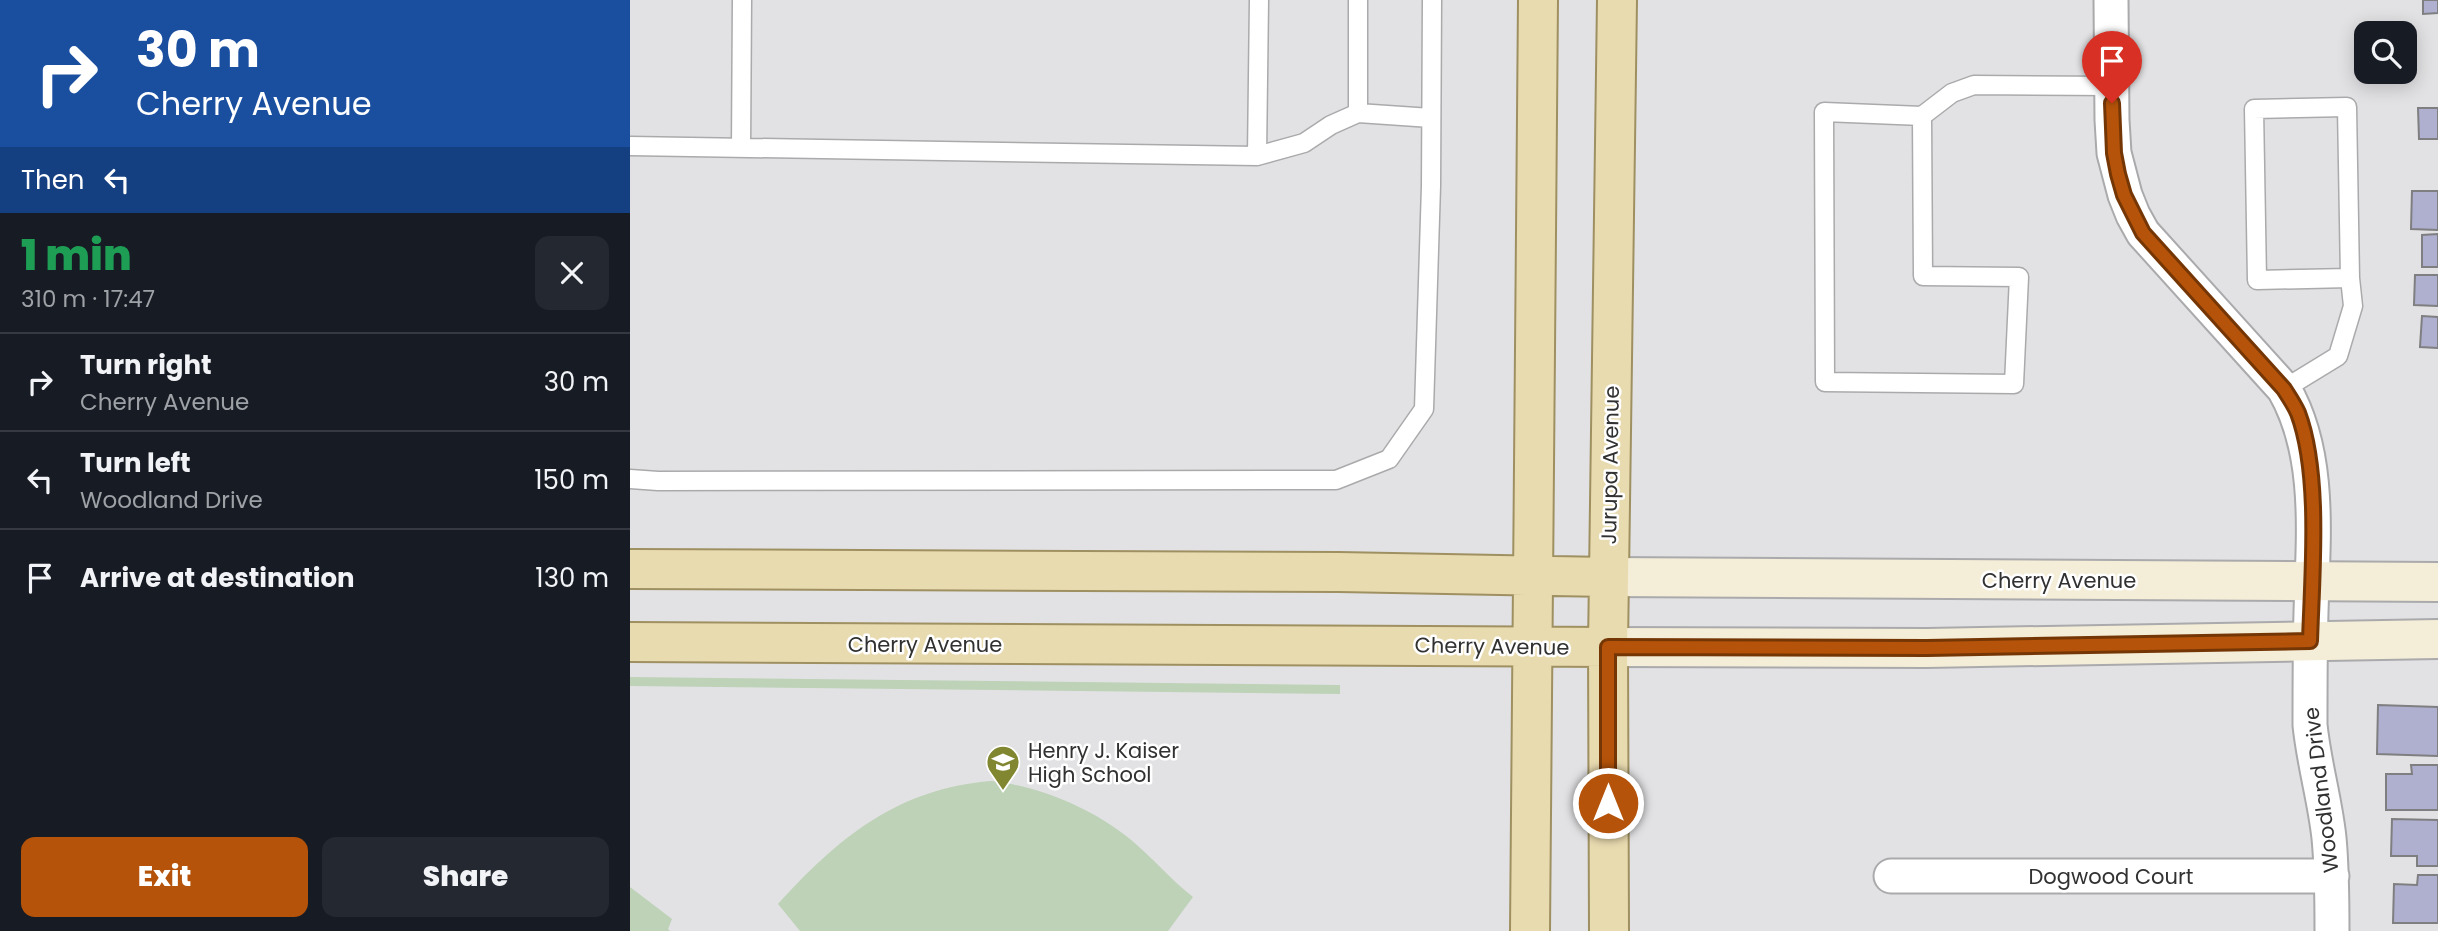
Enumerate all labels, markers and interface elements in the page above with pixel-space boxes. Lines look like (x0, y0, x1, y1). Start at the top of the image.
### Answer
text: 30 m (136, 16, 260, 84)
map controls (2354, 21, 2417, 84)
button: search (2354, 21, 2417, 84)
icon: right (21, 28, 112, 119)
pin (2082, 31, 2142, 103)
icon: arrive (2093, 42, 2131, 80)
text: Cherry Avenue (136, 81, 372, 126)
icon: left (98, 161, 136, 199)
text: Then (21, 162, 84, 198)
text: 1 min (21, 226, 132, 285)
button: close (535, 236, 609, 310)
text: 310 m · 17:47 (21, 283, 155, 315)
text: Turn right (80, 347, 212, 383)
icon: right (21, 363, 59, 401)
text: 30 m (544, 364, 609, 400)
street label: Jurupa Avenue (1594, 385, 1626, 545)
text: Cherry Avenue (80, 386, 249, 418)
text: Turn left (80, 445, 191, 481)
icon: left (21, 461, 59, 499)
text: 150 m (534, 462, 609, 498)
text: Woodland Drive (80, 484, 263, 516)
icon: arrive (21, 559, 59, 597)
text: Arrive at destination (80, 560, 355, 596)
text: 130 m (535, 560, 609, 596)
street label: Cherry Avenue (1982, 566, 2136, 595)
street label: Cherry Avenue (848, 630, 1002, 659)
street label: Cherry Avenue (1414, 630, 1570, 662)
street label: Woodland Drive (2296, 705, 2346, 875)
place label: Henry J. Kaiser High School (1028, 736, 1179, 789)
school or university icon: Henry J. Kaiser High School (984, 743, 1022, 792)
position arrow (1571, 766, 1645, 840)
button: Exit (21, 837, 308, 917)
button: Share (322, 837, 609, 917)
street label: Dogwood Court (2029, 862, 2193, 891)

